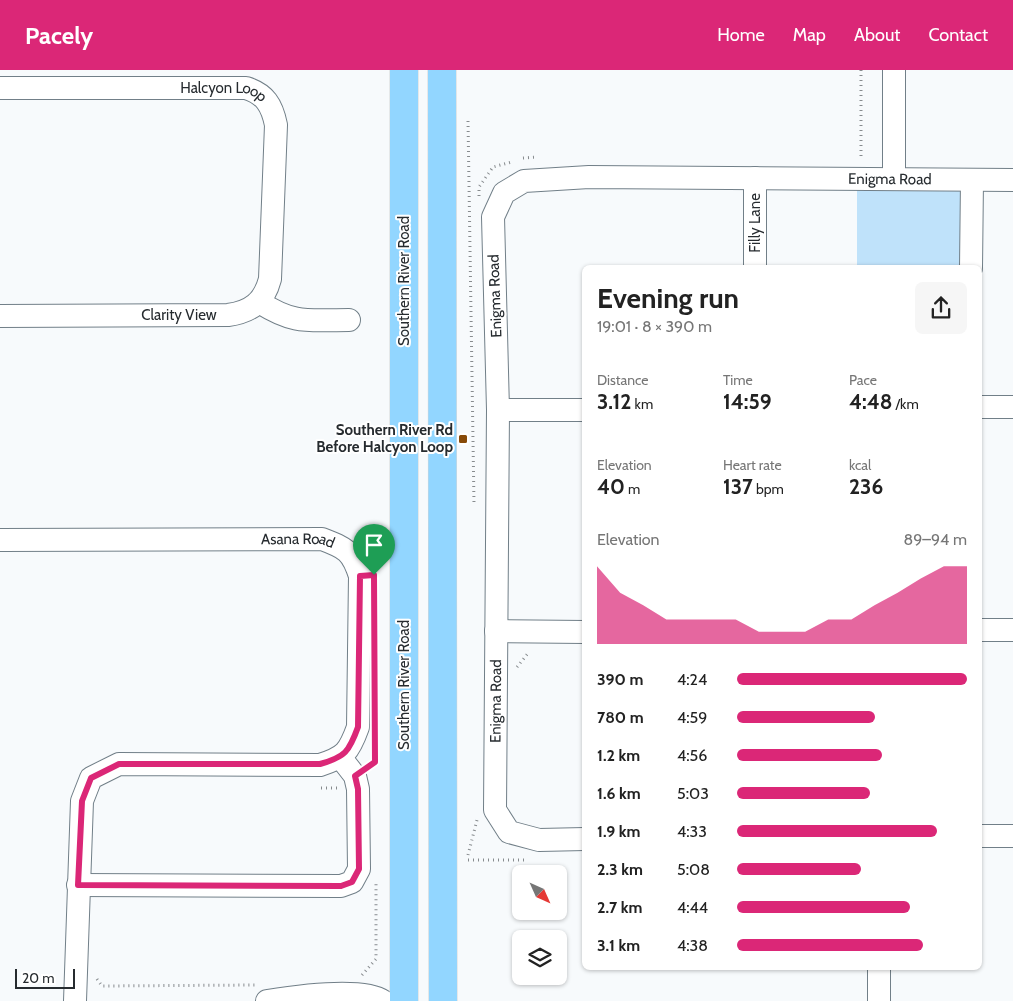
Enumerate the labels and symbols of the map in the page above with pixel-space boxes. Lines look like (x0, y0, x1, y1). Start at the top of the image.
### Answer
street label: Halcyon Loop (180, 79, 271, 106)
street label: Enigma Road (848, 170, 932, 188)
street label: Filly Lane (746, 193, 764, 253)
street label: Southern River Road (395, 216, 413, 346)
street label: Enigma Road (485, 254, 505, 338)
street label: Clarity View (141, 306, 217, 324)
place label: Southern River Rd Before Halcyon Loop (316, 421, 453, 456)
marker: Southern River Rd Before Halcyon Loop (457, 433, 469, 445)
pin (353, 524, 395, 575)
street label: Asana Road (261, 530, 338, 552)
street label: Southern River Road (395, 620, 413, 750)
street label: Enigma Road (487, 659, 505, 743)
north arrow (512, 865, 568, 920)
scale bar (15, 966, 75, 989)

